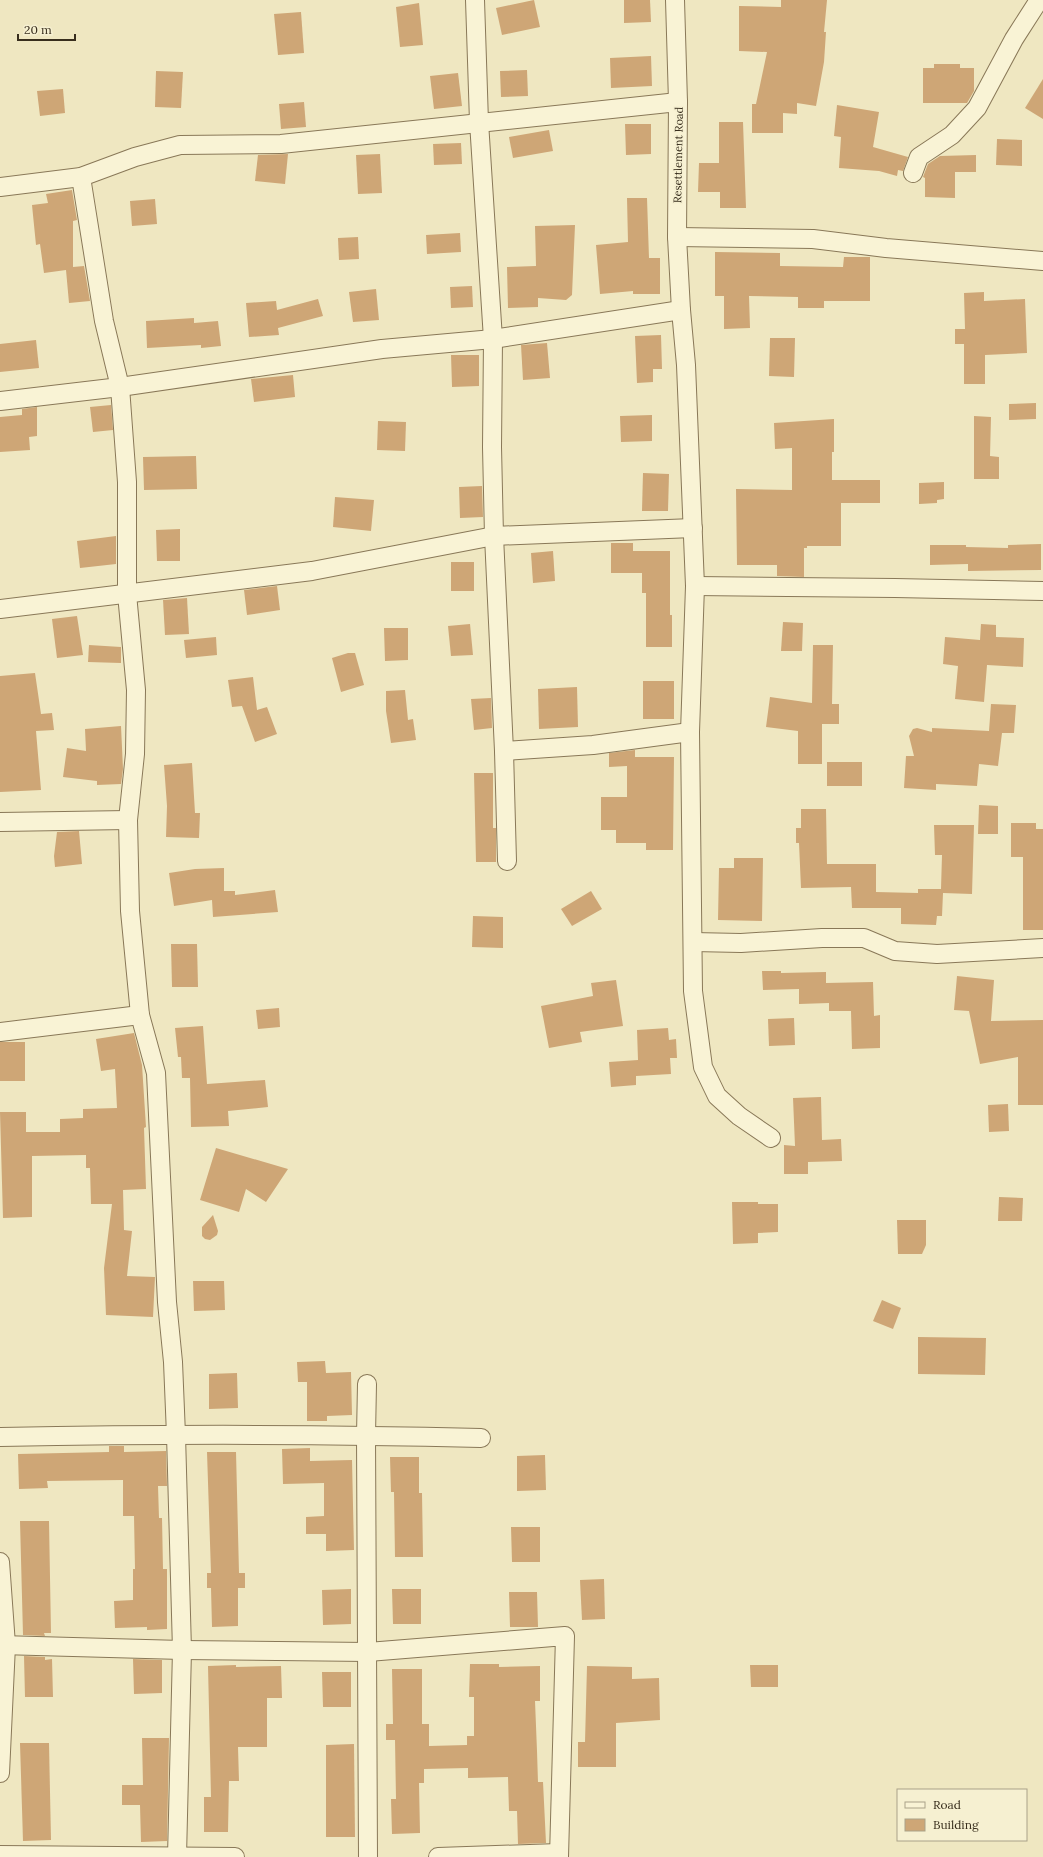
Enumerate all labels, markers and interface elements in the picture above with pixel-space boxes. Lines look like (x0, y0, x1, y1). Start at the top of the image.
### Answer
scale bar (18, 16, 75, 42)
text: 20 m (24, 22, 52, 37)
street label: Resettlement Road (670, 106, 686, 203)
legend (897, 1789, 1027, 1841)
text: Road (933, 1797, 961, 1812)
text: Building (933, 1817, 979, 1832)

